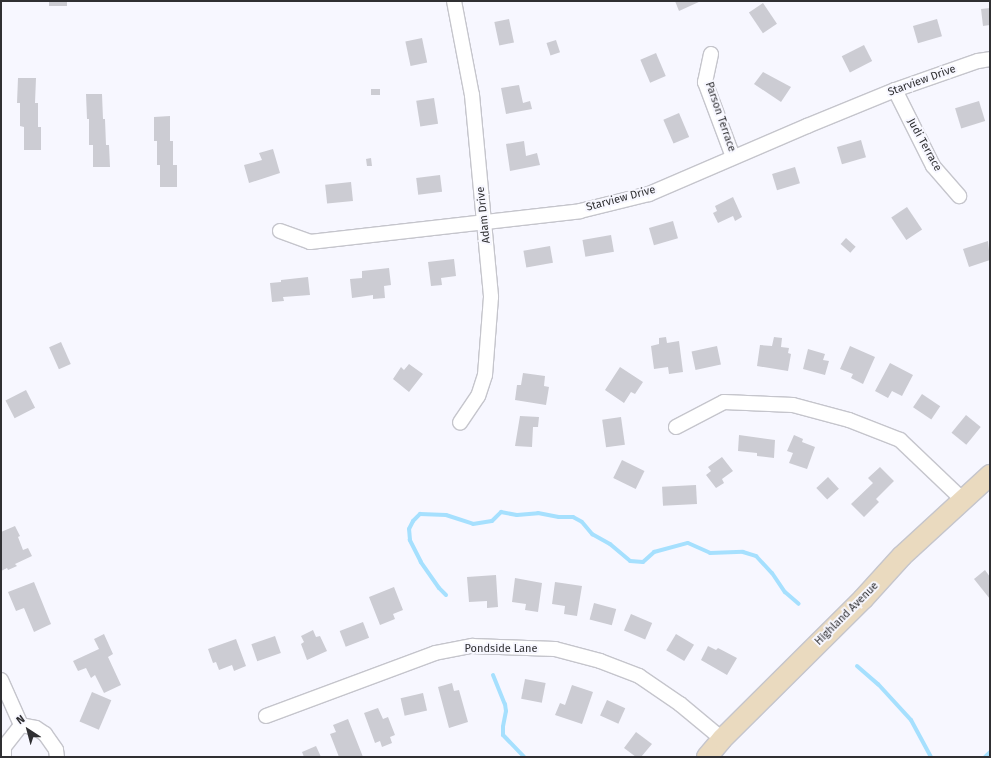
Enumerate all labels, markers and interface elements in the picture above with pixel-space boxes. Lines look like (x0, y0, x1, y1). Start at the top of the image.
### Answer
street label: Starview Drive (886, 63, 958, 99)
street label: Parson Terrace (702, 80, 738, 154)
street label: Judi Terrace (904, 116, 944, 174)
street label: Starview Drive (585, 183, 657, 215)
street label: Adam Drive (474, 186, 494, 244)
street label: Highland Avenue (813, 580, 881, 648)
street label: Pondside Lane (464, 642, 538, 656)
north arrow (8, 710, 48, 750)
text: N (14, 712, 27, 727)

